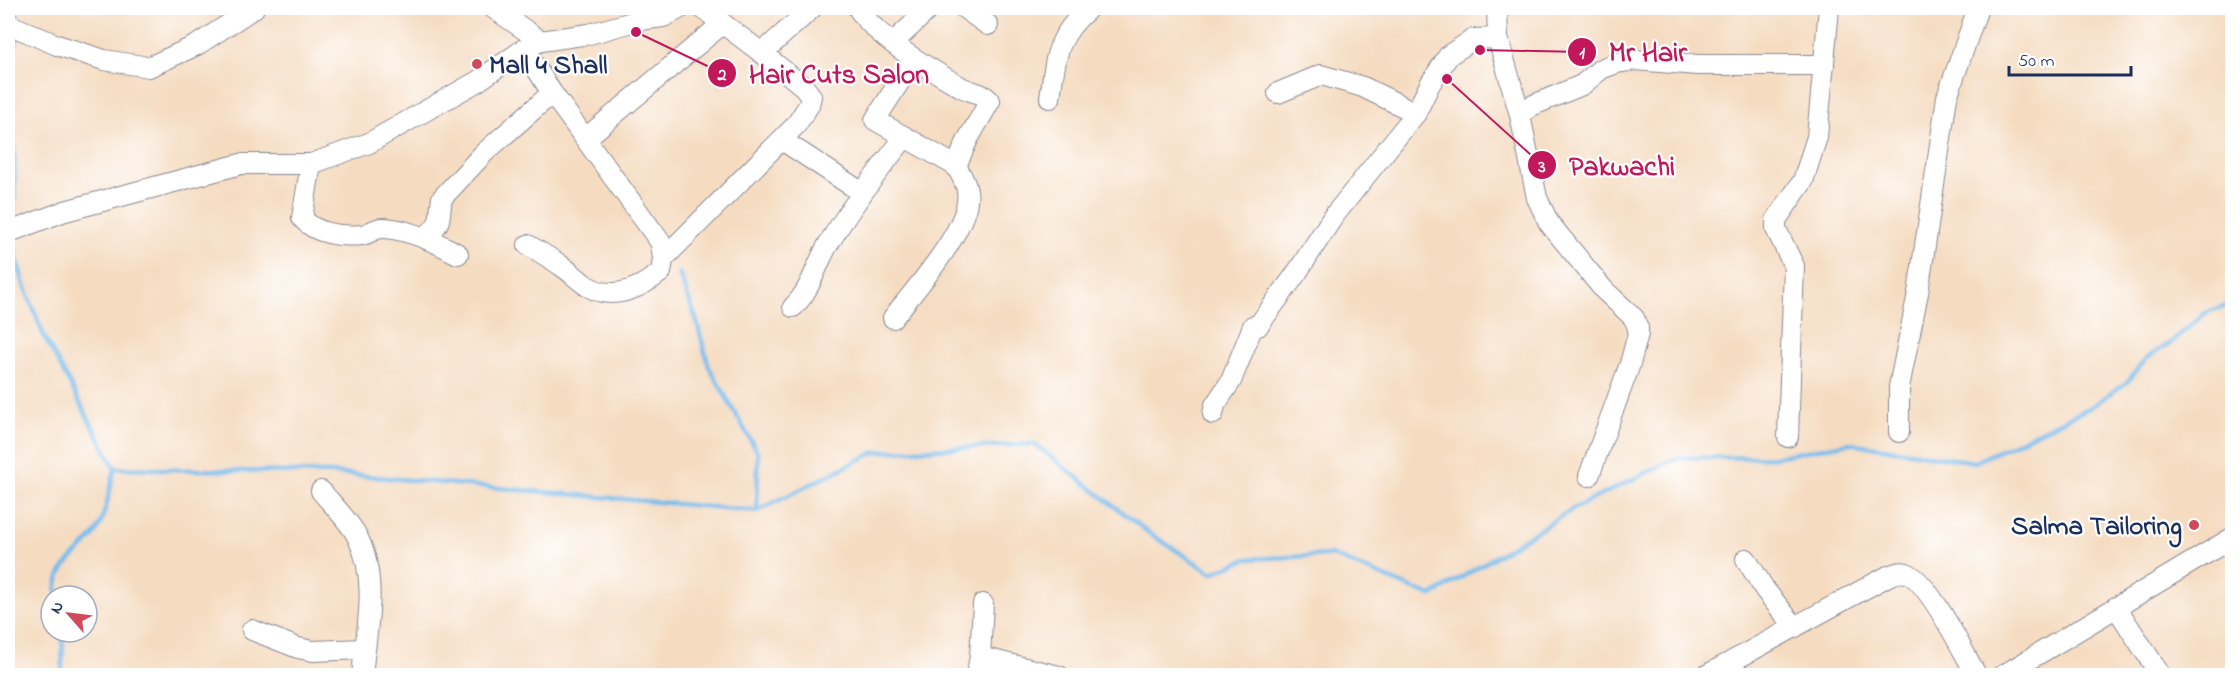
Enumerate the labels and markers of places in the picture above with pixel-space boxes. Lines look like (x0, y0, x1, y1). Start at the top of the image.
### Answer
callout: Mr Hair (1567, 29, 1699, 75)
place label: Mall 4 Shall (489, 47, 607, 86)
callout: Hair Cuts Salon (707, 50, 941, 96)
marker: Mall 4 Shall (470, 57, 484, 71)
callout: Pakwachi (1527, 142, 1687, 188)
place label: Salma Tailoring (2011, 508, 2182, 548)
marker: Salma Tailoring (2187, 518, 2201, 532)

